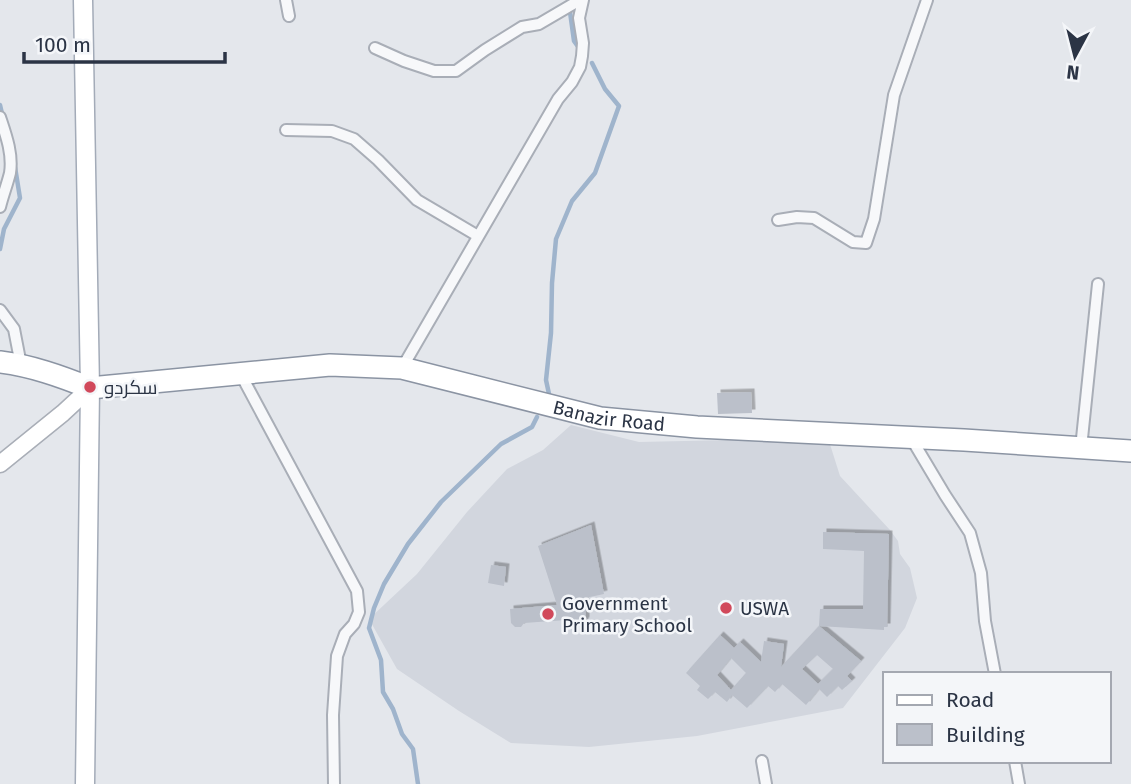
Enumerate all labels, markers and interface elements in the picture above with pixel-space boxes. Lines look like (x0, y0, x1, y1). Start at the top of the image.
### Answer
scale bar (24, 21, 226, 65)
north arrow (1040, 21, 1110, 91)
text: 100 m (35, 32, 91, 58)
text: N (1065, 60, 1081, 85)
place label: سکردو (104, 376, 157, 399)
marker: سکردو (82, 379, 98, 395)
street label: Banazir Road (551, 395, 666, 435)
place label: Government Primary School (562, 592, 692, 637)
place label: USWA (740, 597, 789, 620)
marker: USWA (718, 600, 734, 616)
marker: Government Primary School (540, 606, 556, 622)
legend (883, 672, 1110, 763)
text: Road (946, 687, 994, 713)
text: Building (946, 722, 1025, 748)

